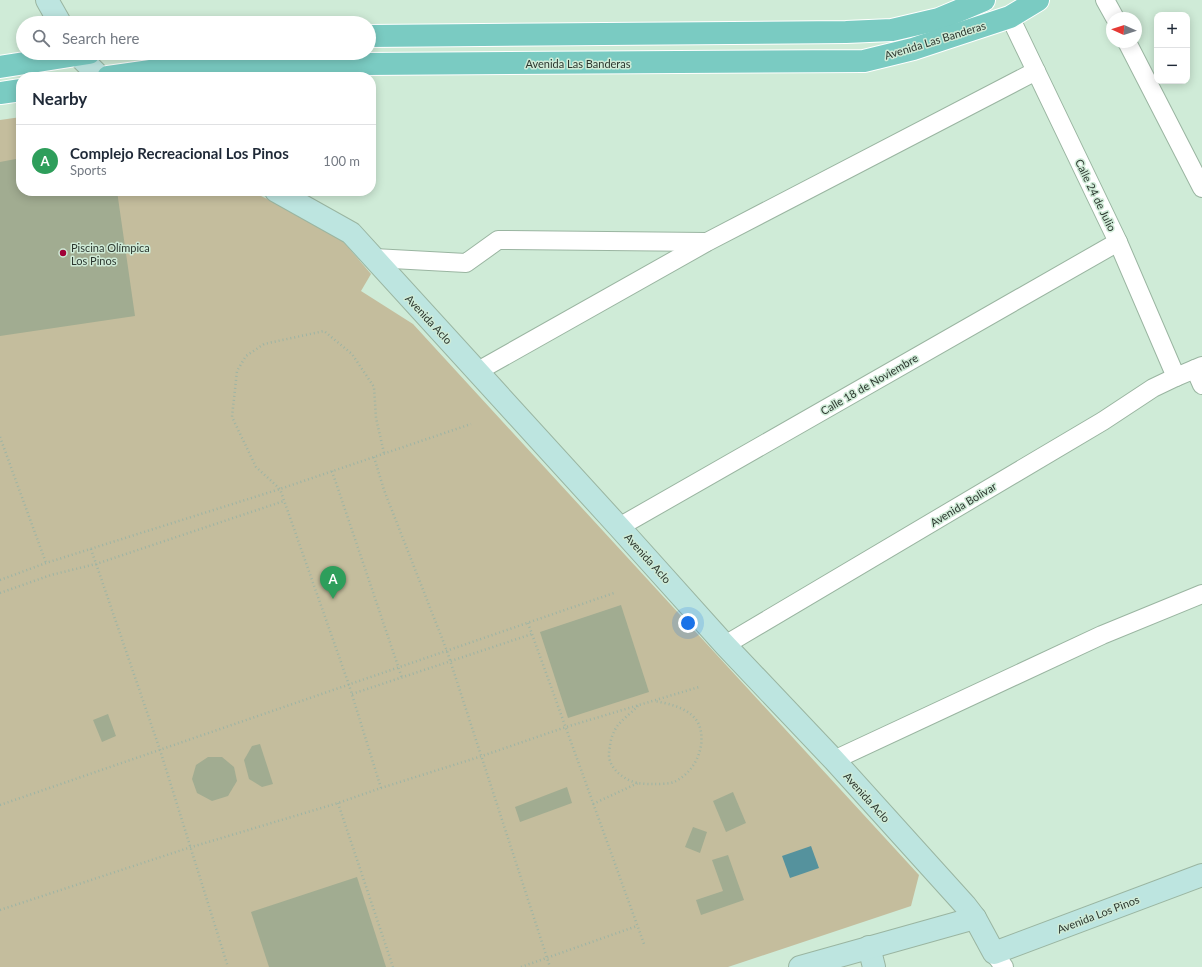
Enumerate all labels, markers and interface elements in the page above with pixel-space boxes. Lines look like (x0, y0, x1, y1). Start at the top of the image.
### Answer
north arrow (1106, 12, 1142, 48)
map controls (1154, 12, 1190, 84)
button: + (1154, 12, 1190, 48)
search box (16, 16, 376, 60)
street label: Avenida Las Banderas (883, 18, 987, 62)
icon: search (30, 27, 52, 49)
text: Search here (62, 29, 139, 47)
button: − (1154, 48, 1190, 84)
street label: Avenida Las Banderas (526, 57, 631, 70)
text: Nearby (32, 88, 87, 109)
text: Complejo Recreacional Los Pinos (70, 144, 289, 162)
text: A (40, 153, 50, 169)
text: 100 m (323, 153, 360, 169)
street label: Calle 24 de Julio (1073, 157, 1119, 233)
text: Sports (70, 162, 107, 178)
place label: Piscina Olímpica Los Pinos (71, 241, 150, 267)
marker: Piscina Olímpica Los Pinos (58, 248, 68, 258)
street label: Avenida Aclo (403, 292, 455, 346)
street label: Calle 18 de Noviembre (818, 351, 920, 417)
street label: Avenida Bolivar (927, 479, 999, 529)
street label: Avenida Aclo (622, 530, 674, 586)
pin: A (320, 566, 346, 599)
your location (678, 613, 698, 633)
street label: Avenida Aclo (841, 769, 893, 825)
street label: Avenida Los Pinos (1055, 892, 1141, 936)

